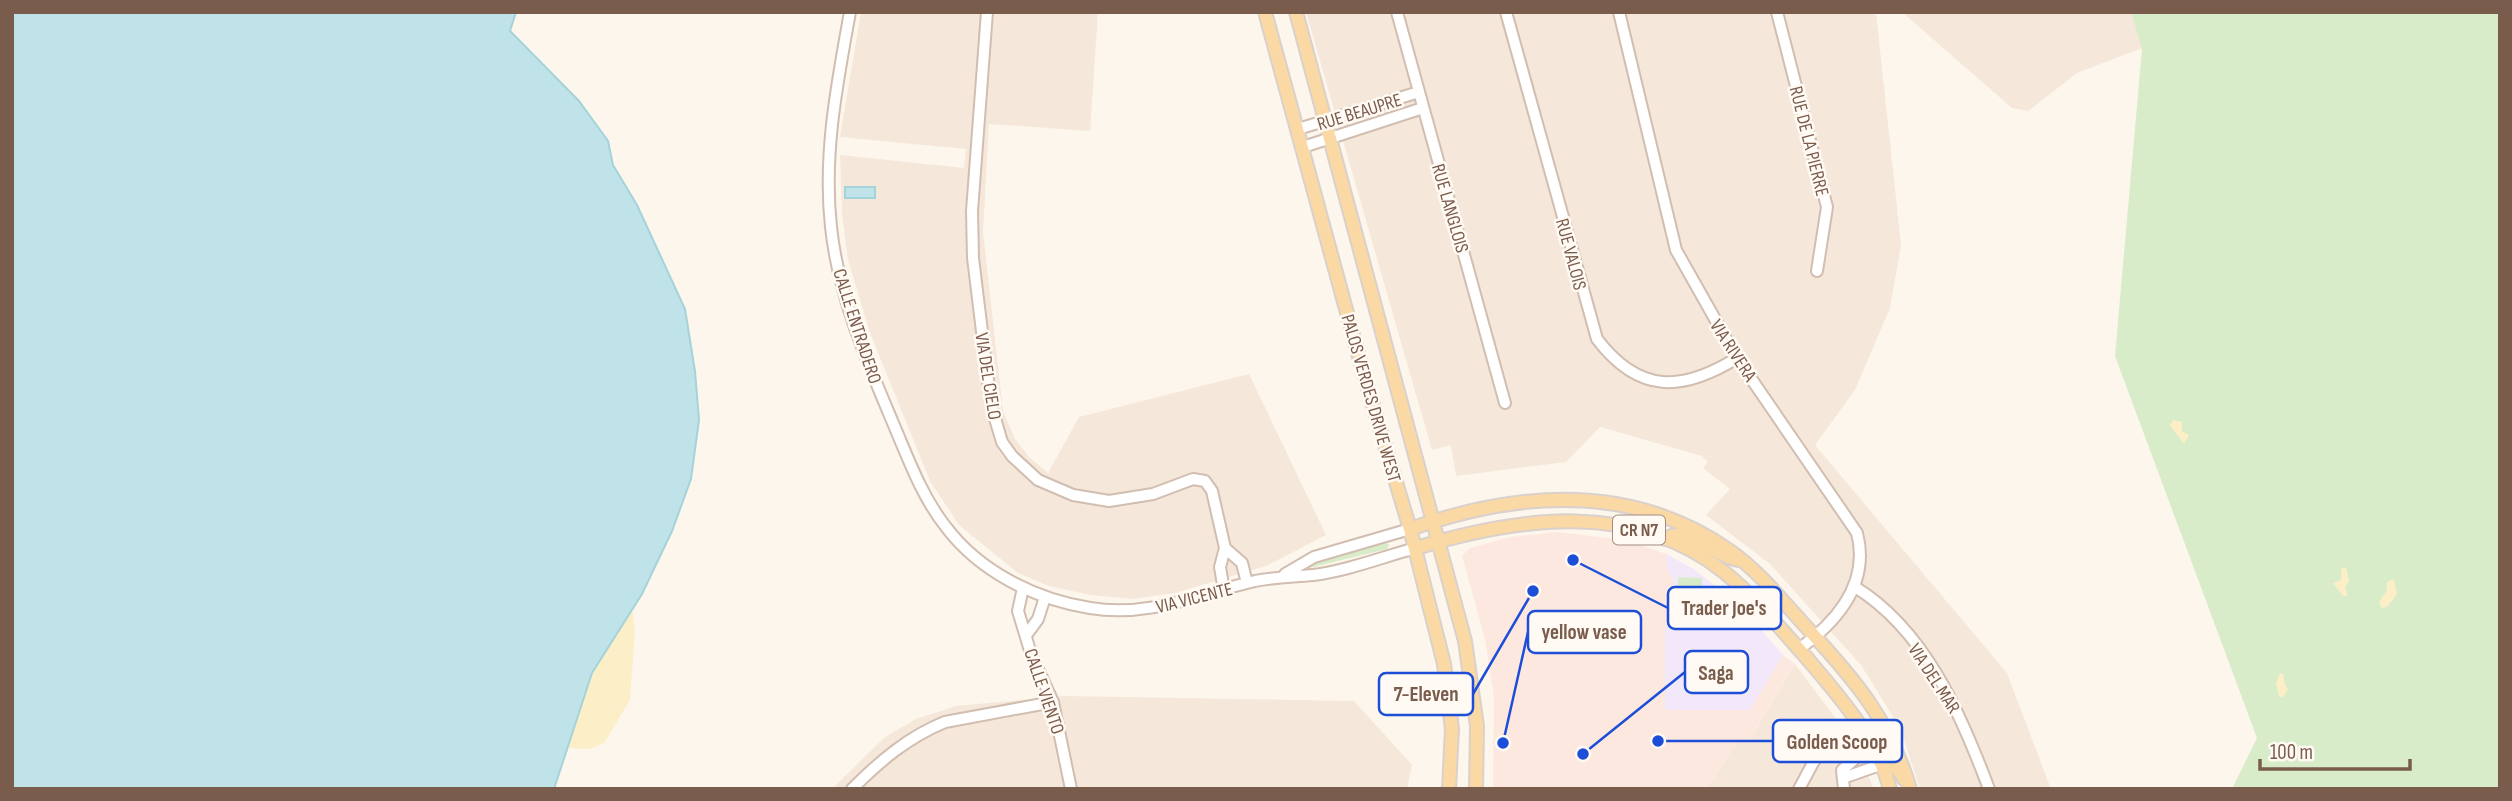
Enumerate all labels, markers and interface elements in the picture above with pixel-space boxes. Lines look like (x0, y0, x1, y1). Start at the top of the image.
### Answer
street label: RUE DE LA PIERRE (1784, 84, 1833, 199)
street label: RUE BEAUPRE (1314, 89, 1404, 136)
street label: RUE LANGLOIS (1426, 161, 1473, 256)
street label: RUE VALOIS (1550, 216, 1591, 293)
street label: CALLE ENTRADERO (827, 266, 886, 387)
street label: PALOS VERDES DRIVE WEST (1336, 312, 1406, 485)
street label: VIA RIVERA (1704, 315, 1762, 387)
street label: VIA DEL CIELO (969, 331, 1006, 421)
road number: CR N7 (1613, 516, 1665, 544)
street label: VIA VICENTE (1154, 578, 1235, 619)
callout: Trader Joe's (1668, 587, 1781, 629)
text: Trader Joe's (1681, 596, 1767, 621)
callout: yellow vase (1528, 611, 1641, 653)
text: yellow vase (1541, 620, 1627, 645)
street label: VIA DEL MAR (1903, 639, 1965, 718)
street label: CALLE VIENTO (1018, 646, 1069, 737)
callout: Saga (1685, 651, 1748, 693)
text: Saga (1698, 661, 1734, 686)
callout: 7-Eleven (1379, 673, 1473, 715)
text: 7-Eleven (1393, 682, 1459, 707)
callout: Golden Scoop (1773, 720, 1902, 762)
scale bar (2260, 728, 2410, 772)
text: Golden Scoop (1787, 730, 1887, 755)
text: 100 m (2270, 740, 2313, 765)

